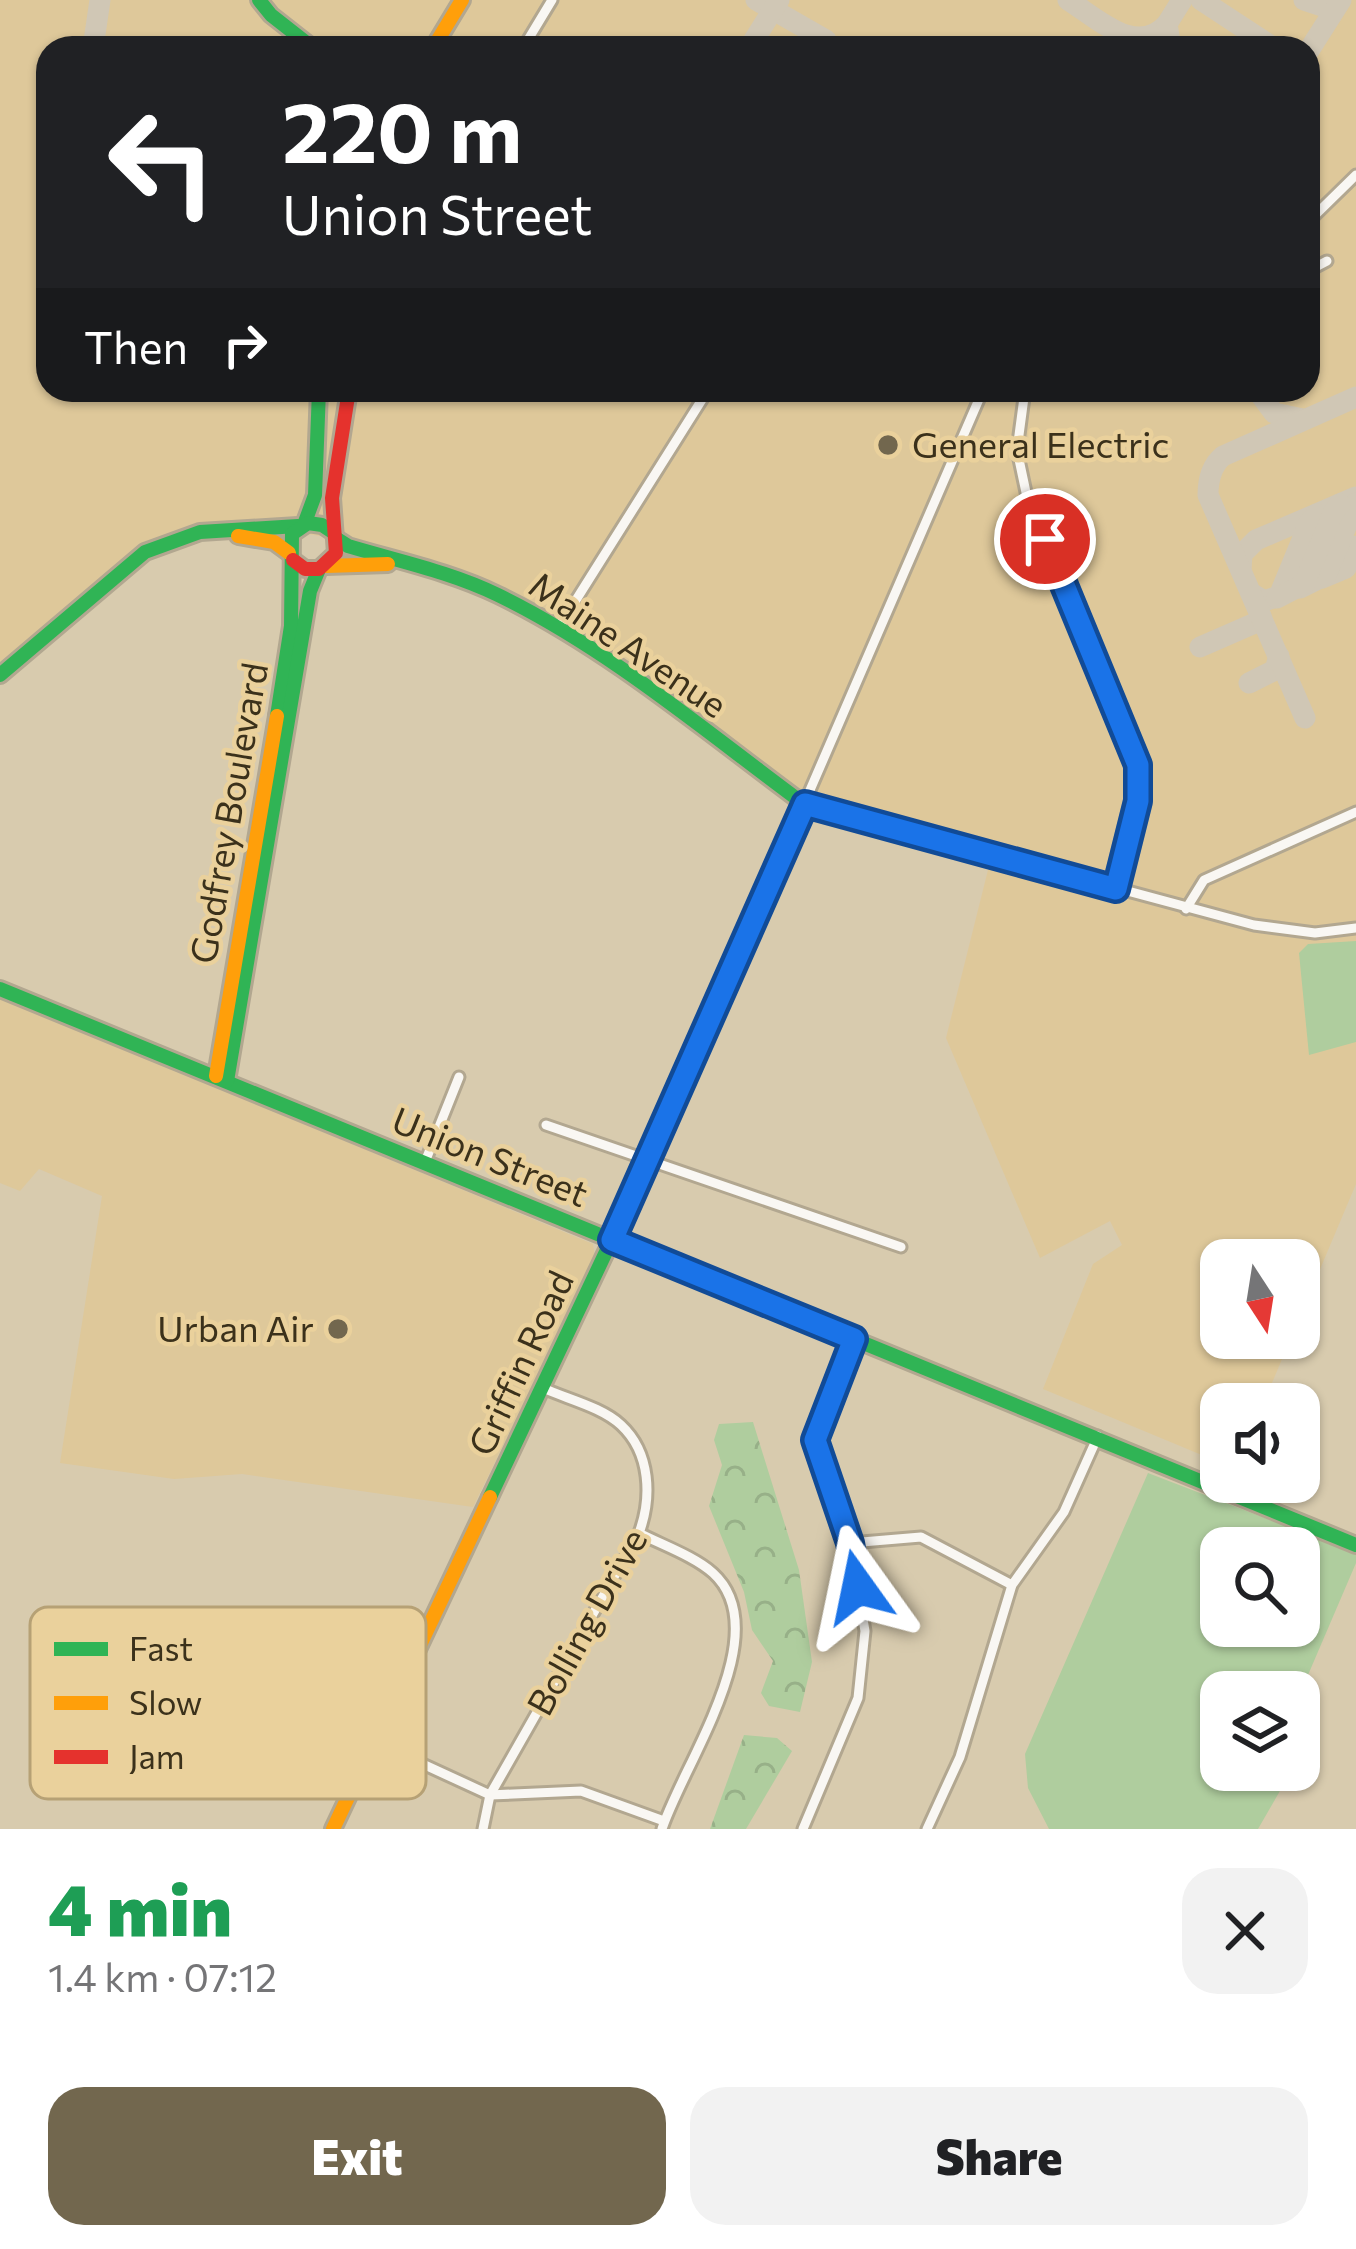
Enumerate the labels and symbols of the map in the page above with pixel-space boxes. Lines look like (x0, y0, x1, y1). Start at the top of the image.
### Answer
place label: General Electric (912, 421, 1169, 465)
marker: General Electric (875, 432, 901, 458)
pin (994, 488, 1096, 590)
street label: Maine Avenue (522, 561, 736, 726)
street label: Godfrey Boulevard (179, 659, 275, 967)
street label: Union Street (387, 1096, 595, 1214)
north arrow (1200, 1239, 1320, 1359)
street label: Griffin Road (457, 1263, 581, 1461)
place label: Urban Air (157, 1305, 314, 1349)
marker: Urban Air (325, 1316, 351, 1342)
street label: Bolling Drive (516, 1520, 654, 1722)
position arrow (795, 1524, 921, 1650)
legend (30, 1607, 426, 1799)
text: Fast (129, 1627, 193, 1668)
text: Slow (129, 1681, 202, 1722)
text: Jam (129, 1735, 185, 1776)

